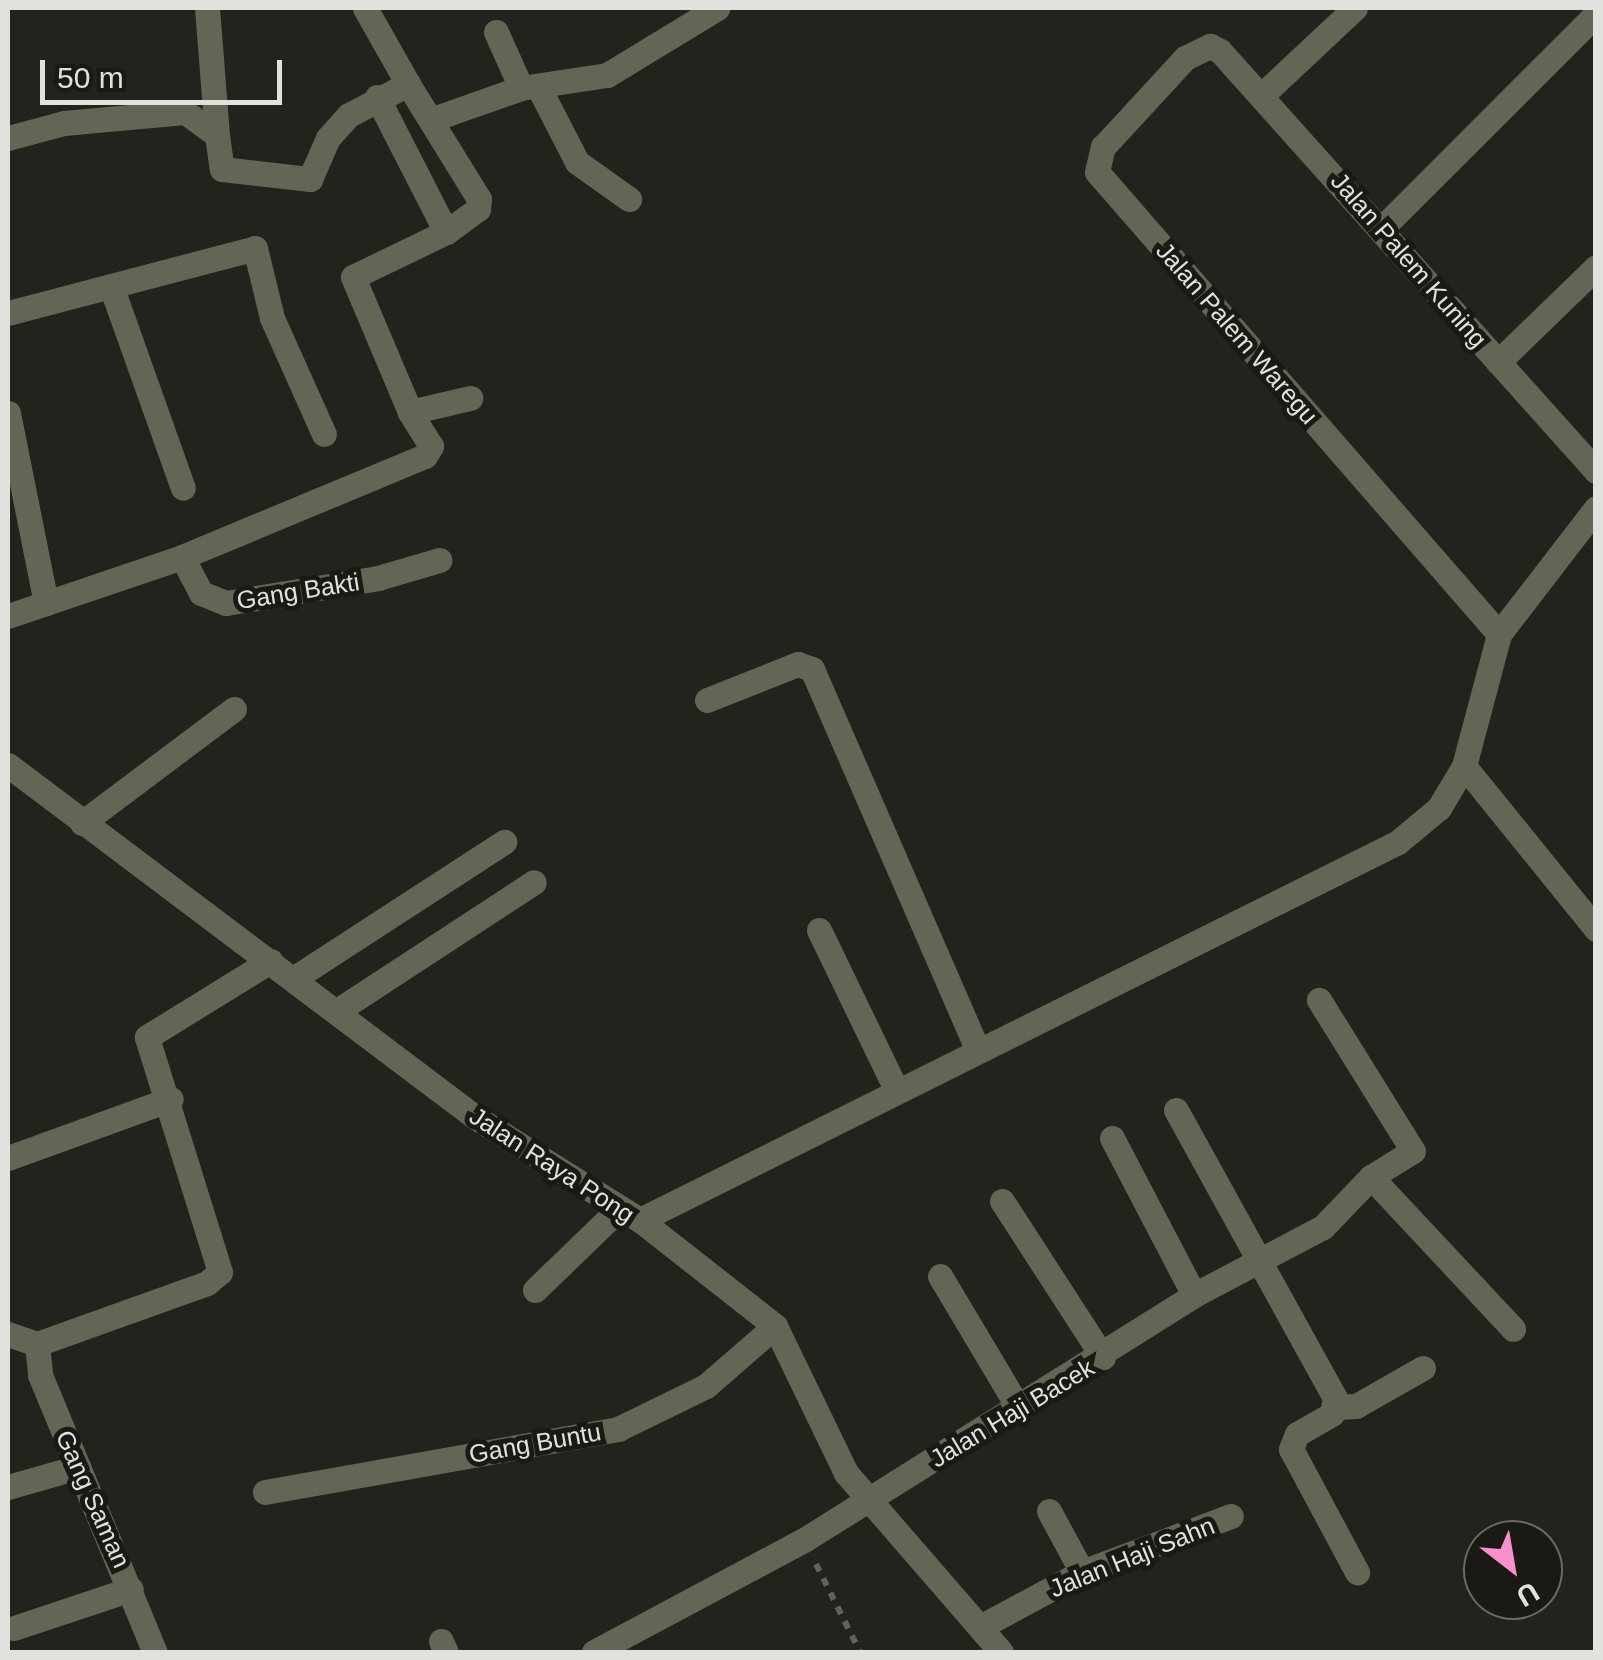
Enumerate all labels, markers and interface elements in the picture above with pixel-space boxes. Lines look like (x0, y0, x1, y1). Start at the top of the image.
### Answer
scale bar (45, 40, 288, 102)
text: 50 m (57, 61, 124, 94)
street label: Jalan Palem Kuning (1325, 166, 1493, 354)
street label: Jalan Palem Waregu (1150, 236, 1324, 430)
street label: Gang Bakti (235, 567, 361, 615)
street label: Jalan Raya Pong (464, 1101, 640, 1229)
street label: Jalan Haji Bacek (924, 1352, 1100, 1474)
street label: Gang Buntu (467, 1417, 603, 1469)
street label: Gang Saman (49, 1426, 137, 1572)
street label: Jalan Haji Sahn (1045, 1510, 1219, 1604)
north arrow (1463, 1520, 1563, 1620)
text: U (1511, 1576, 1544, 1613)

